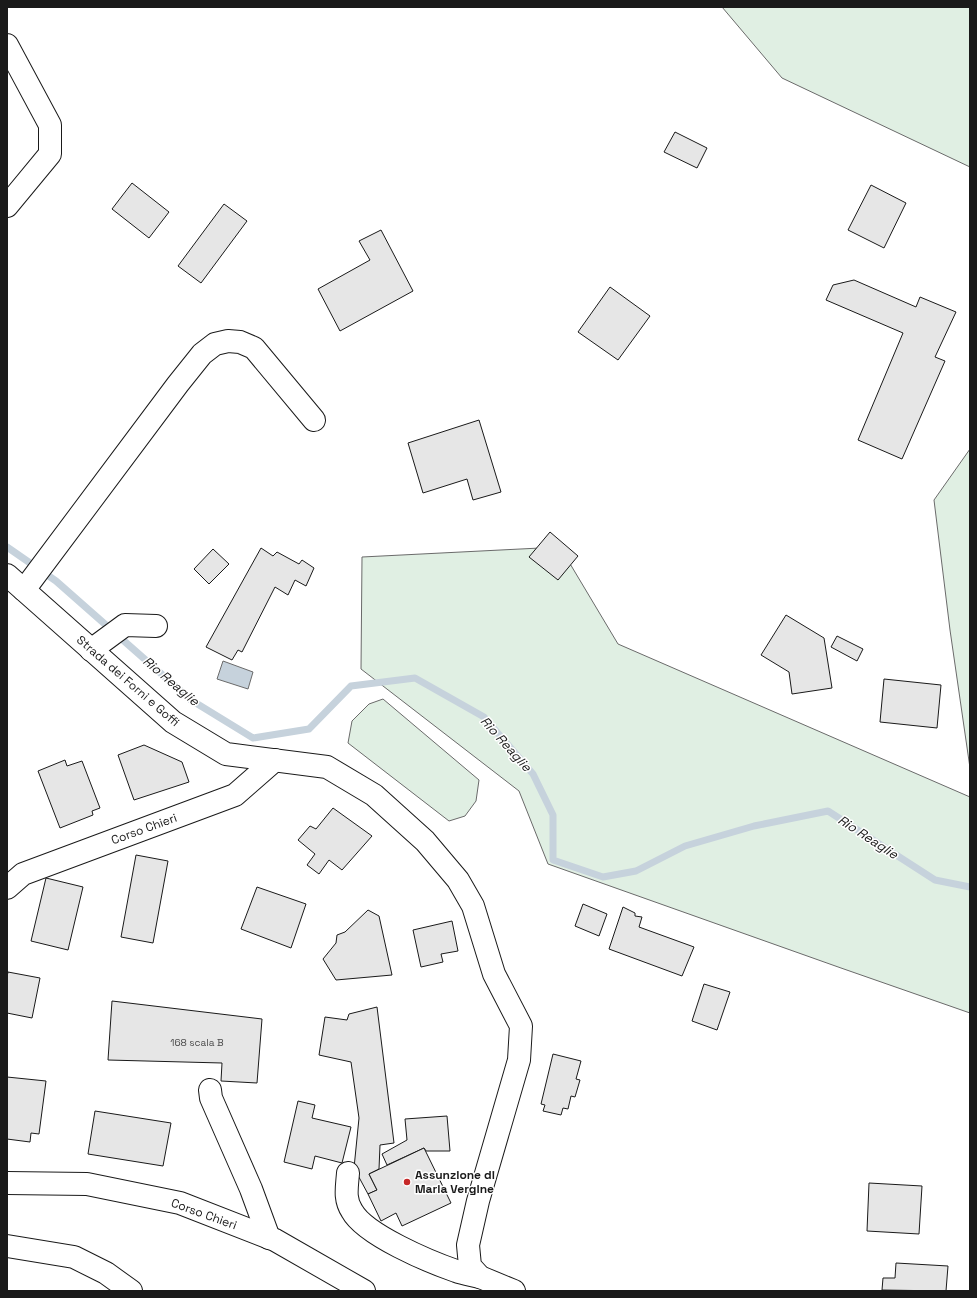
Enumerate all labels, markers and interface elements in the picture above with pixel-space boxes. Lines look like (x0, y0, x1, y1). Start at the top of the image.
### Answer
street label: Strada dei Forni e Goffi (73, 632, 183, 730)
water label: Rio Reaglie (139, 653, 204, 710)
water label: Rio Reaglie (477, 713, 536, 776)
street label: Corso Chieri (109, 810, 179, 848)
water label: Rio Reaglie (835, 811, 902, 863)
house number: 168 scala B (170, 1036, 224, 1049)
place label: Assunzione di Maria Vergine (415, 1167, 495, 1197)
marker: Assunzione di Maria Vergine (402, 1177, 412, 1187)
street label: Corso Chieri (169, 1195, 239, 1233)

